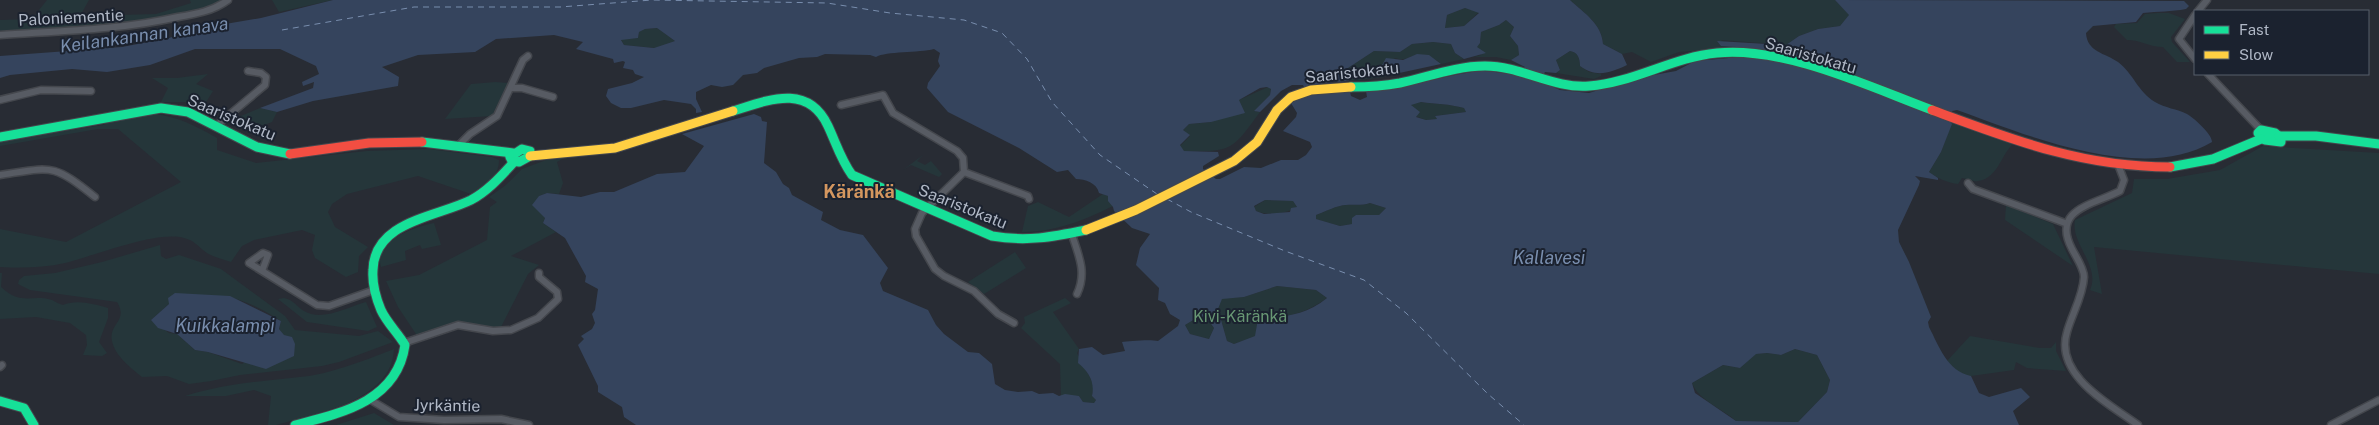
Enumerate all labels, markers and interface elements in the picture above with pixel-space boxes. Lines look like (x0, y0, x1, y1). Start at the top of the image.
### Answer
street label: Paloniementie (18, 5, 124, 30)
legend (2194, 10, 2369, 75)
water label: Keilankannan kanava (58, 12, 230, 57)
text: Fast (2239, 21, 2269, 38)
street label: Saaristokatu (1763, 33, 1859, 78)
text: Slow (2239, 46, 2274, 63)
street label: Saaristokatu (1304, 58, 1400, 87)
street label: Saaristokatu (185, 90, 279, 145)
street label: Saaristokatu (916, 180, 1010, 233)
district label: Käränkä (823, 181, 895, 202)
water label: Kallavesi (1513, 247, 1586, 268)
park label: Kivi-Käränkä (1193, 307, 1287, 326)
water label: Kuikkalampi (175, 315, 275, 336)
street label: Jyrkäntie (413, 395, 481, 416)

